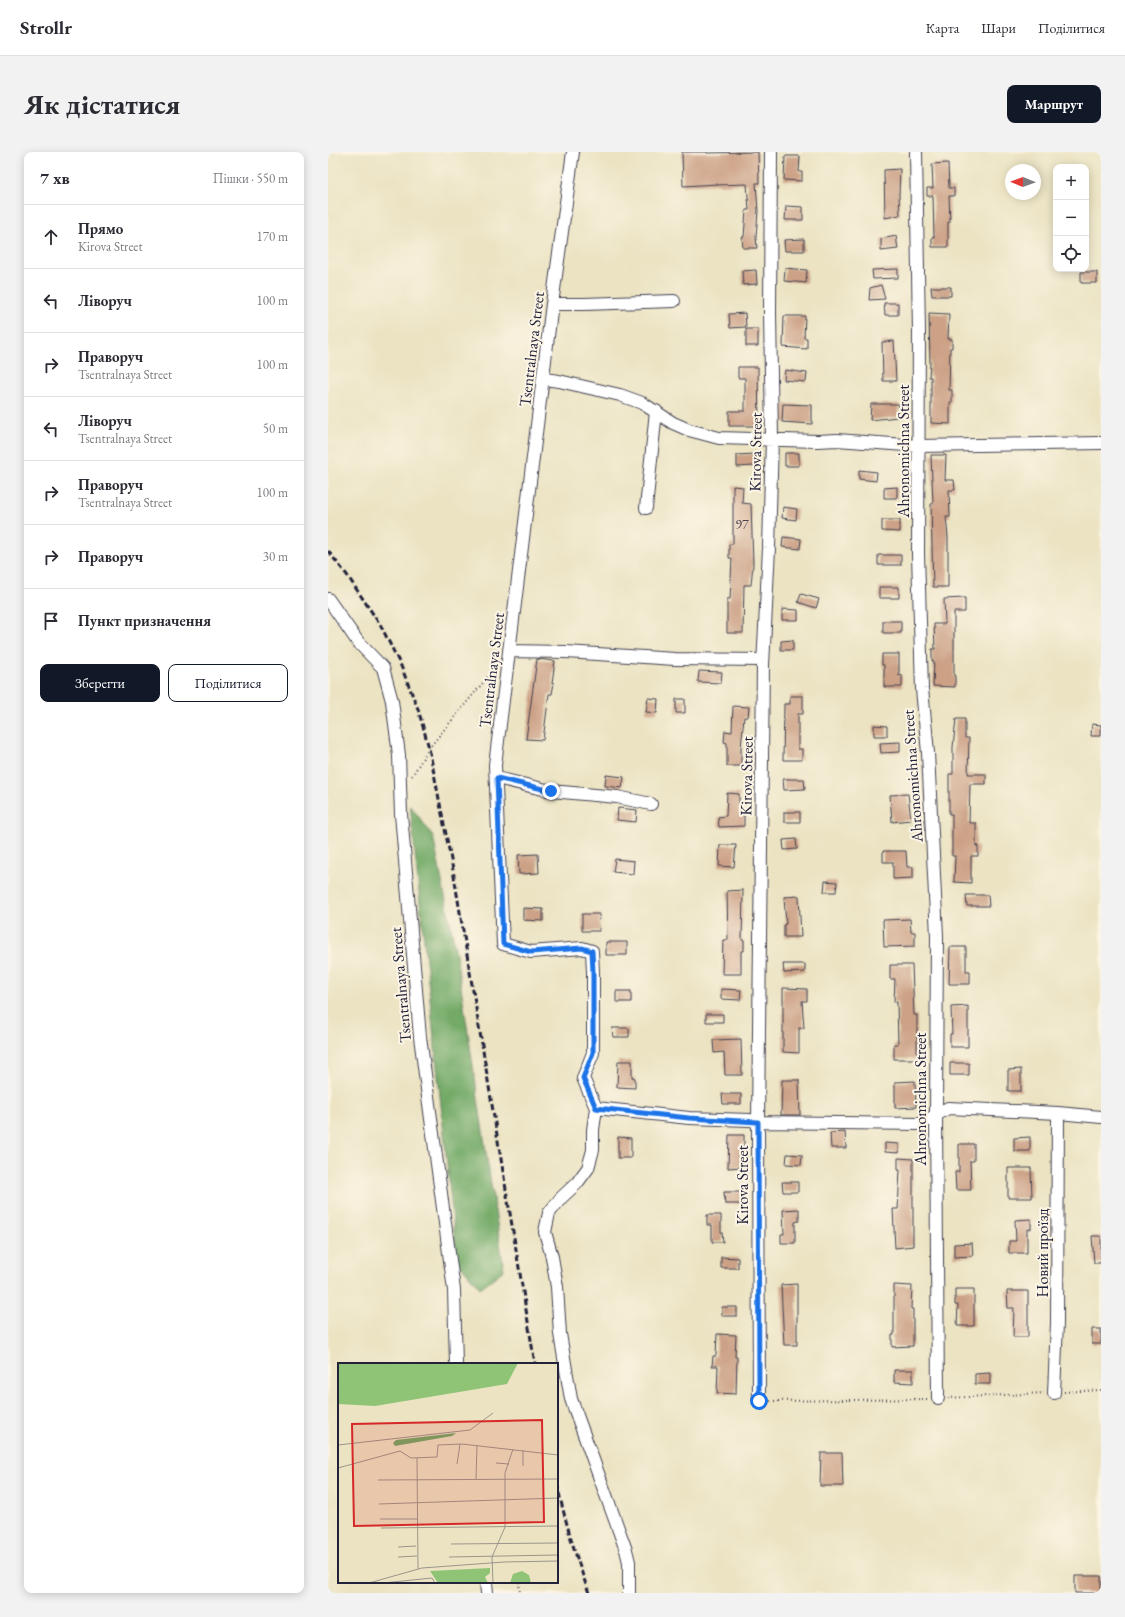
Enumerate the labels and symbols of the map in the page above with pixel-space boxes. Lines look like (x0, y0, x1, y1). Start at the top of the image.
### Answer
north arrow (1005, 164, 1041, 200)
street label: Tsentralnaya Street (514, 290, 549, 408)
street label: Ahronomichna Street (893, 384, 914, 519)
street label: Kirova Street (744, 412, 767, 492)
house number: 97 (735, 515, 749, 533)
street label: Tsentralnaya Street (474, 611, 509, 729)
street label: Ahronomichna Street (897, 709, 928, 844)
street label: Kirova Street (735, 736, 758, 816)
route end (542, 782, 560, 800)
street label: Tsentralnaya Street (385, 926, 416, 1044)
street label: Ahronomichna Street (910, 1032, 931, 1167)
street label: Kirova Street (732, 1145, 753, 1225)
street label: Новий проїзд (1032, 1208, 1053, 1298)
inset map (338, 1363, 558, 1583)
route start (750, 1392, 768, 1410)

